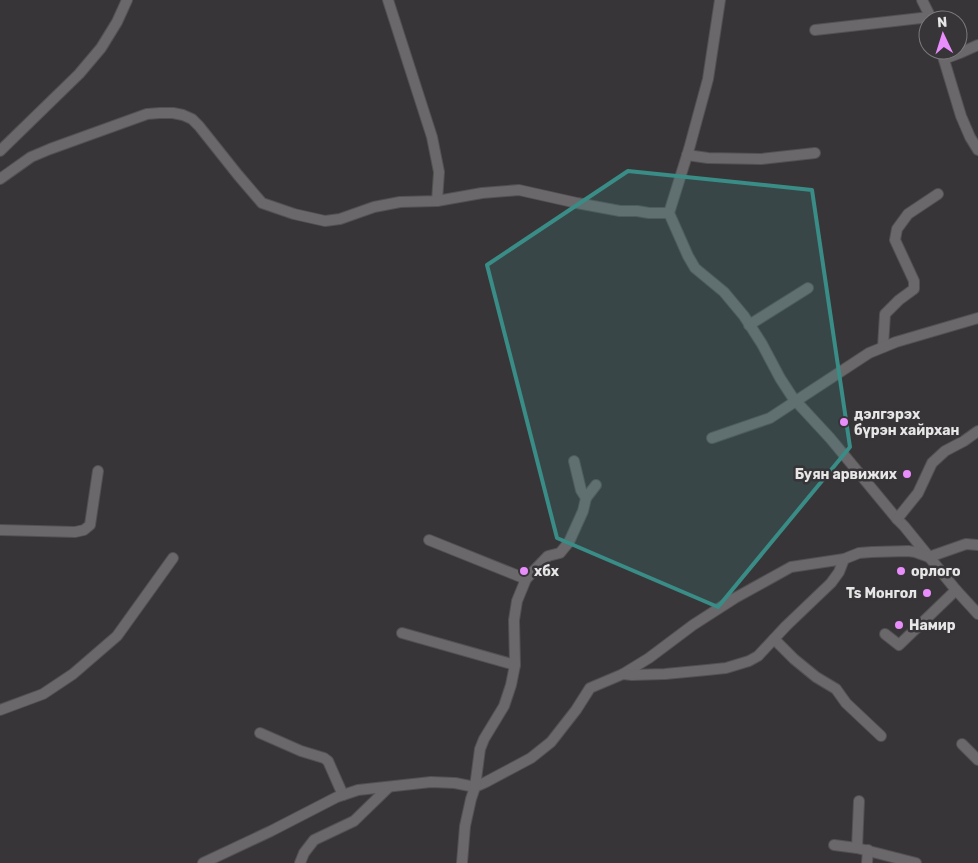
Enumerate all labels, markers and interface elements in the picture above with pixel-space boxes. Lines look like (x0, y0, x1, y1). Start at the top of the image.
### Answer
north arrow (918, 10, 968, 60)
text: N (937, 14, 948, 31)
place label: дэлгэрэх бүрэн хайрхан (854, 406, 959, 439)
marker: дэлгэрэх бүрэн хайрхан (838, 416, 850, 428)
place label: Буян арвижих (795, 466, 898, 483)
marker: Буян арвижих (901, 468, 913, 480)
place label: хбх (534, 563, 560, 580)
place label: орлого (911, 563, 960, 580)
marker: хбх (518, 565, 530, 577)
marker: орлого (895, 565, 907, 577)
place label: Ts Монгол (846, 585, 917, 602)
marker: Ts Монгол (921, 587, 933, 599)
place label: Намир (909, 617, 956, 634)
marker: Намир (893, 619, 905, 631)

